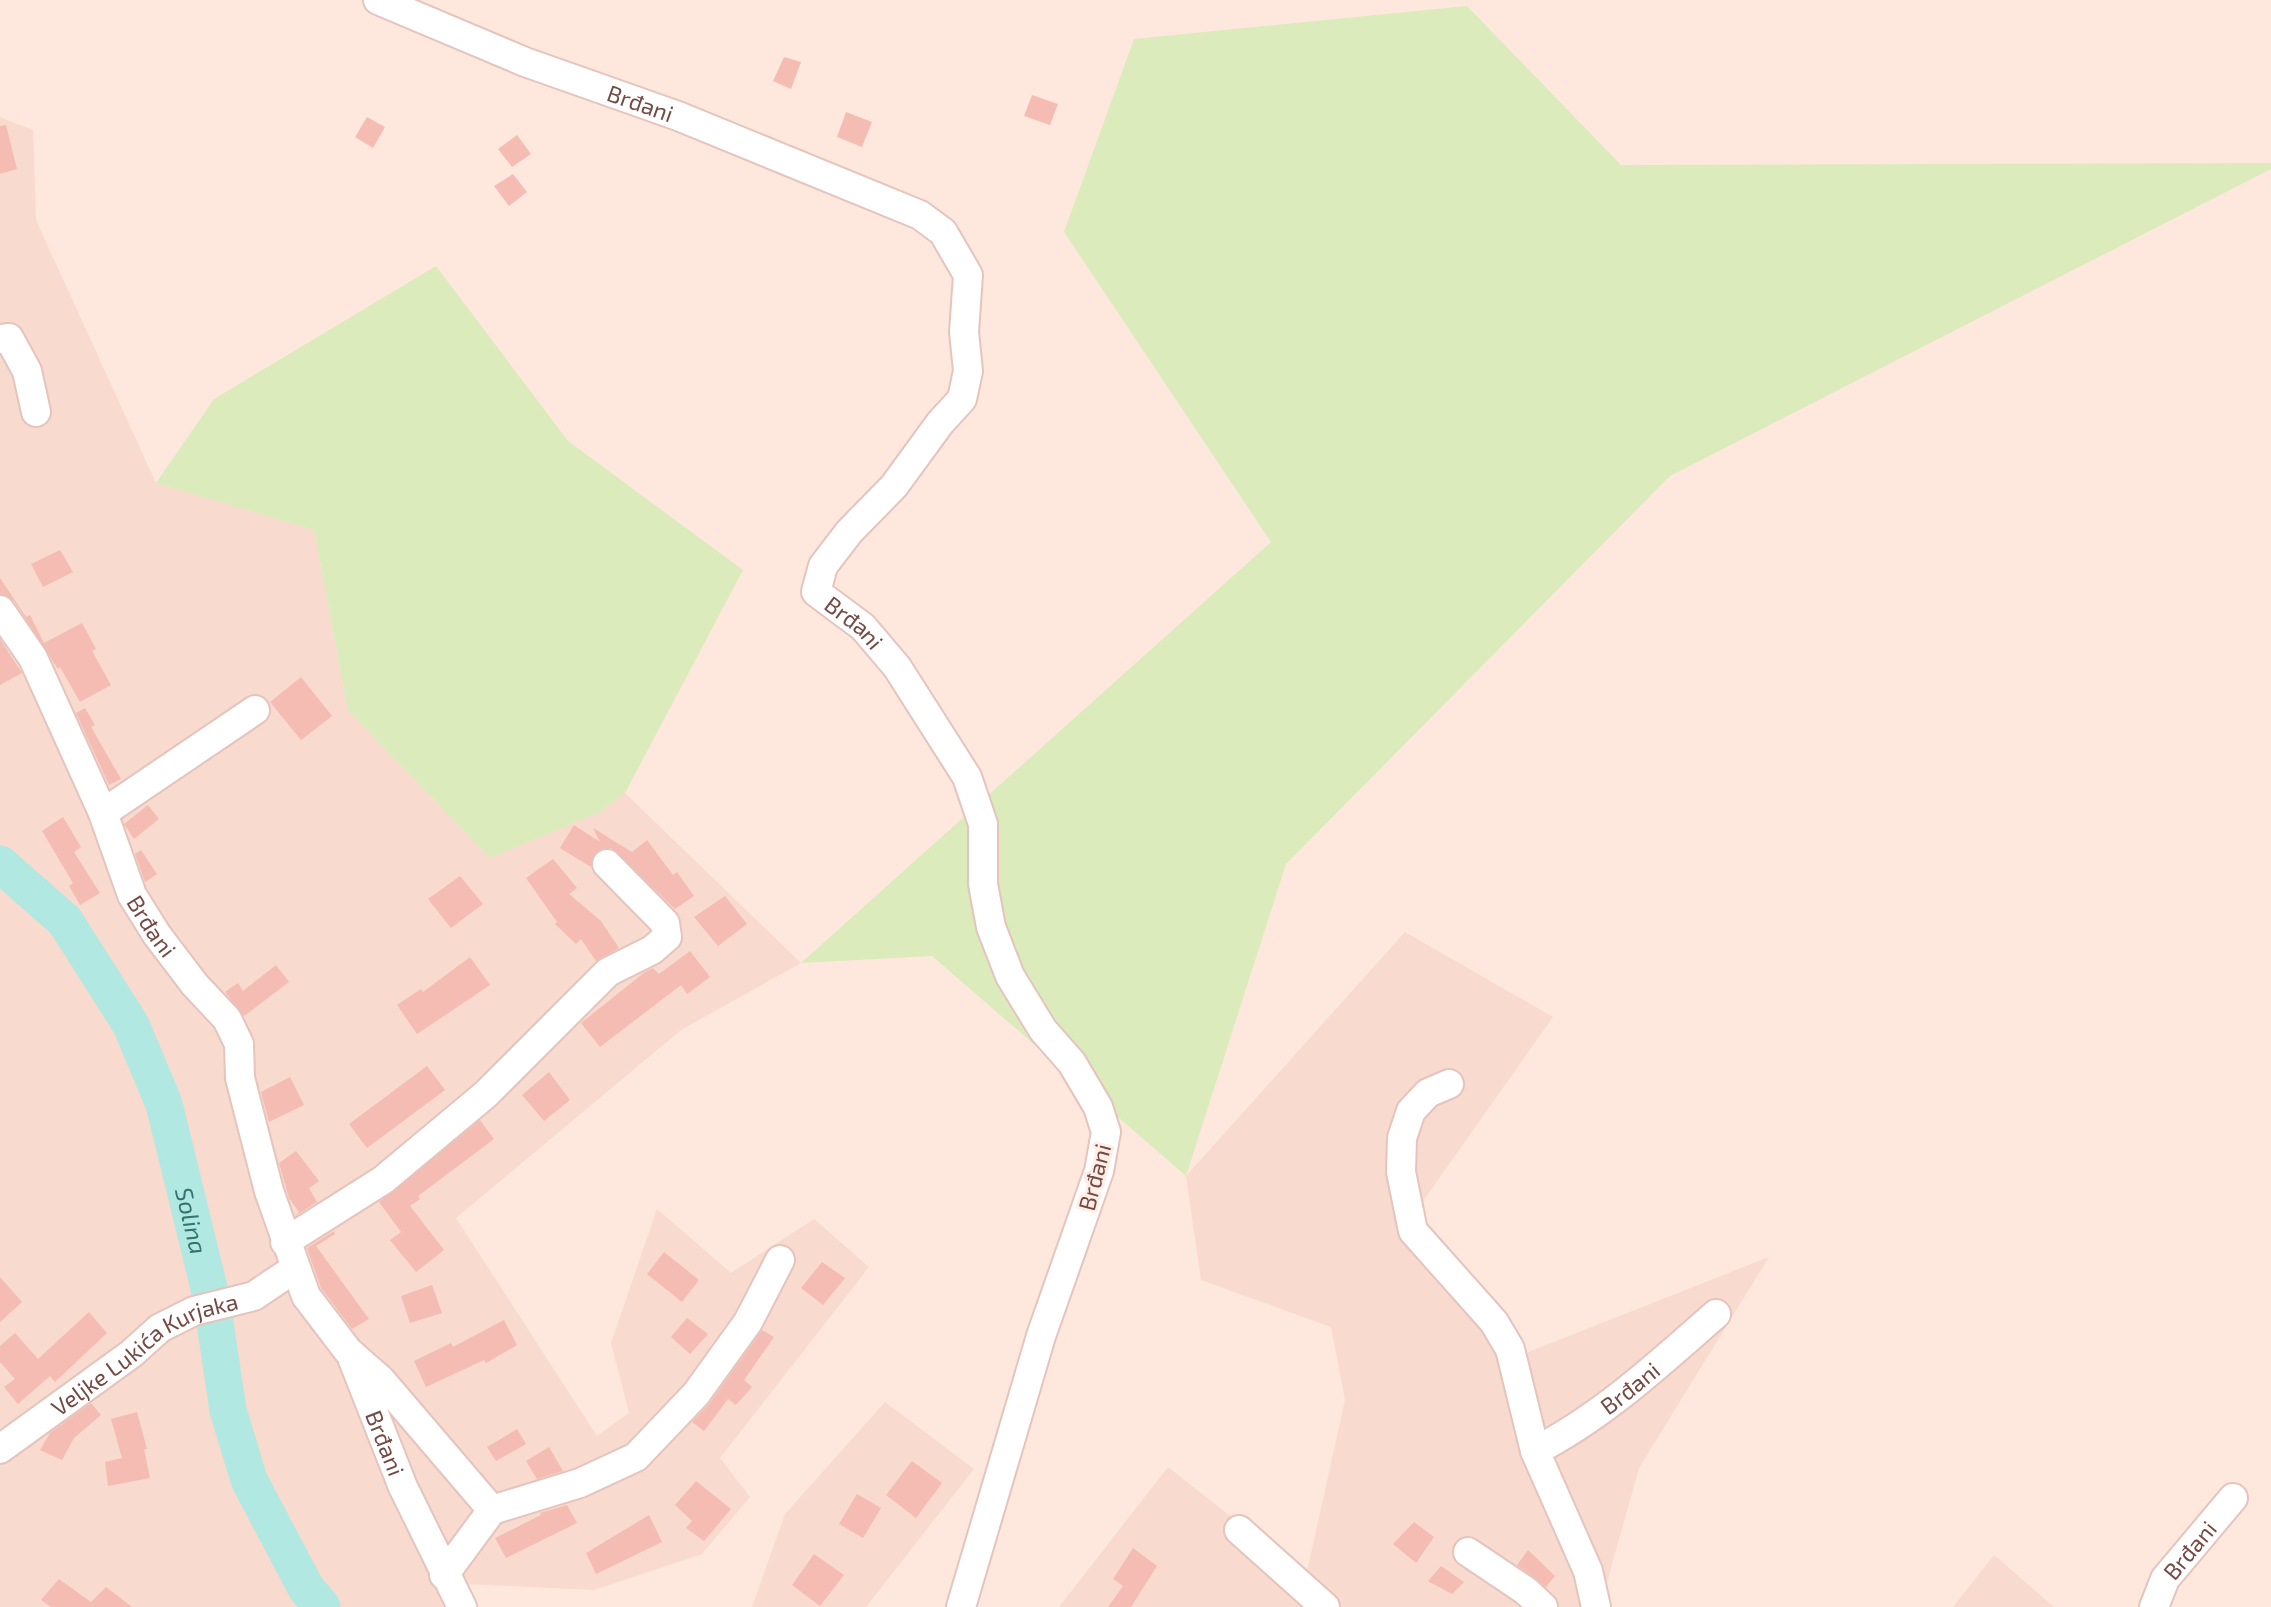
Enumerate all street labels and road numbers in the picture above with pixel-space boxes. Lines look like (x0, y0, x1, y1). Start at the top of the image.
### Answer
street label: Brđani (604, 78, 677, 127)
street label: Brđani (819, 590, 889, 655)
street label: Brđani (122, 890, 182, 962)
street label: Brđani (1072, 1141, 1116, 1213)
street label: Veljke Lukića Kurjaka (46, 1287, 241, 1421)
street label: Brđani (1594, 1356, 1665, 1420)
street label: Brđani (360, 1406, 411, 1480)
street label: Brđani (2157, 1515, 2222, 1585)

